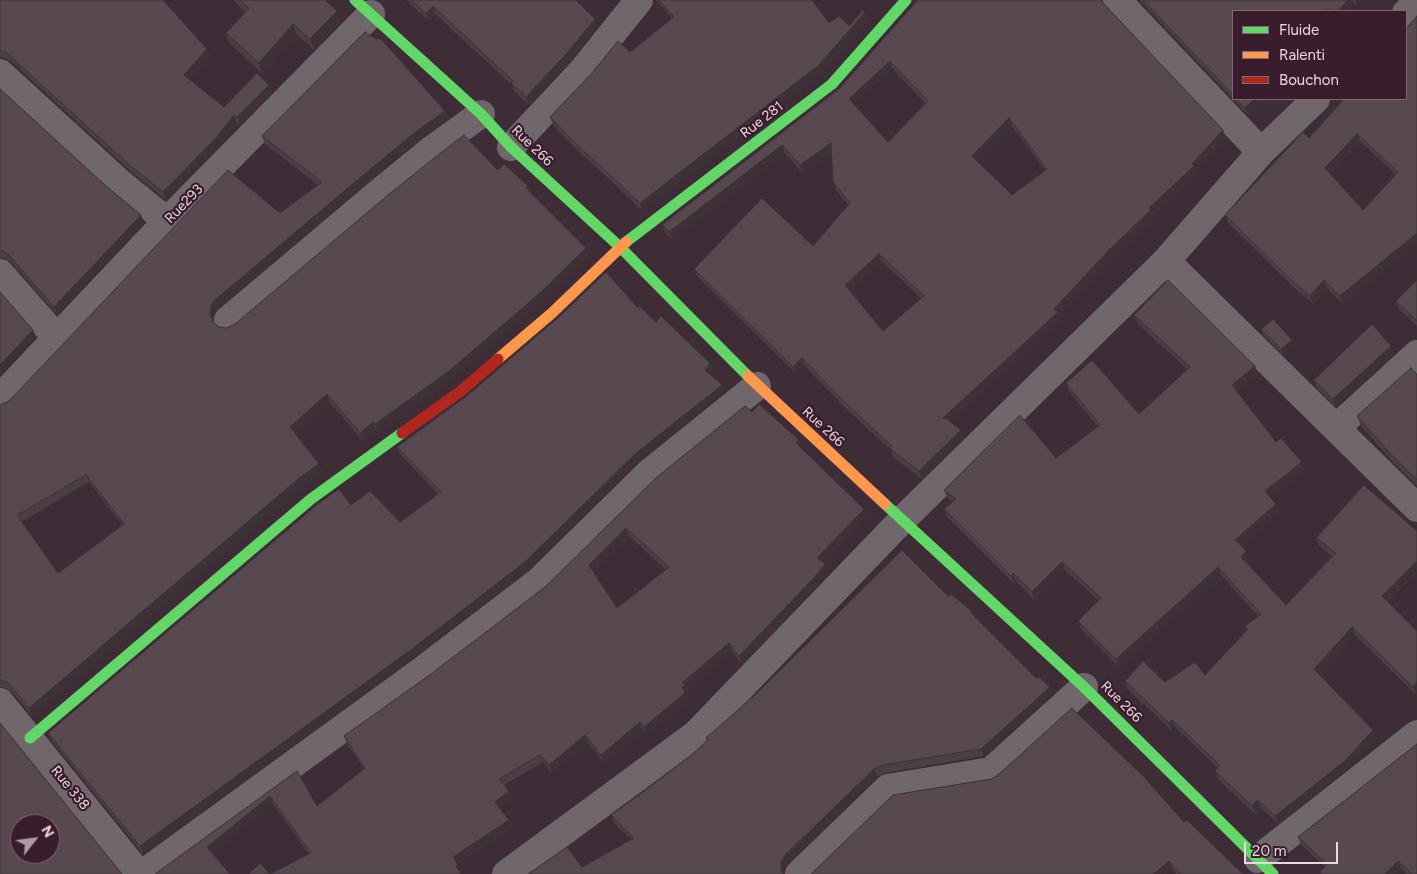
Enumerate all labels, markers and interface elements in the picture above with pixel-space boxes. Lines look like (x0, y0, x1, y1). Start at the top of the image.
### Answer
legend (1232, 10, 1407, 100)
text: Fluide (1279, 21, 1319, 39)
text: Ralenti (1279, 46, 1325, 64)
text: Bouchon (1279, 71, 1339, 89)
street label: Rue 281 (737, 98, 787, 142)
street label: Rue 266 (508, 122, 556, 170)
street label: Rue293 (161, 181, 207, 227)
street label: Rue 266 (798, 403, 848, 451)
street label: Rue 266 (1097, 678, 1145, 726)
street label: Rue 338 (47, 763, 93, 813)
north arrow (10, 814, 60, 864)
text: N (37, 823, 58, 841)
scale bar (1247, 832, 1341, 864)
text: 20 m (1252, 842, 1286, 860)

